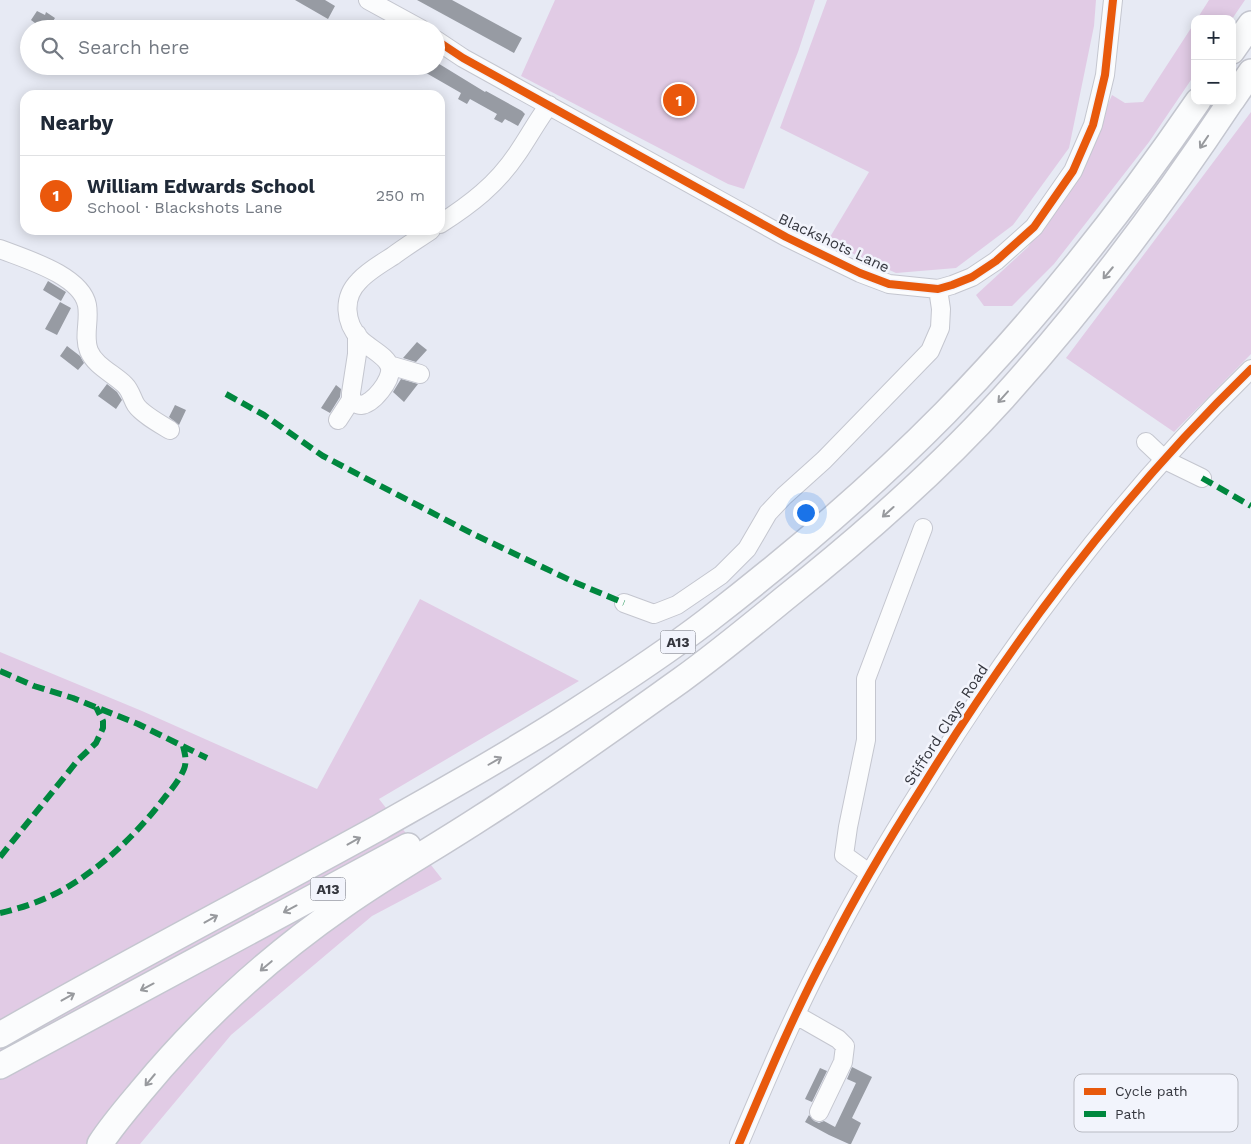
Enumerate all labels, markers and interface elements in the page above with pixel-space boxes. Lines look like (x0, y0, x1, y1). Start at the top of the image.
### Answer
map controls (1191, 15, 1236, 105)
button: + (1191, 15, 1236, 60)
search box (20, 20, 445, 75)
icon: search (38, 34, 66, 62)
text: Search here (78, 36, 189, 59)
button: − (1191, 60, 1236, 105)
pin: 1 (663, 81, 695, 119)
text: Nearby (40, 110, 113, 135)
one-way arrow (1199, 134, 1209, 148)
text: William Edwards School (87, 175, 315, 198)
text: 1 (53, 186, 59, 205)
text: 250 m (376, 186, 425, 205)
text: School · Blackshots Lane (87, 198, 283, 217)
street label: Blackshots Lane (776, 209, 892, 277)
one-way arrow (1102, 266, 1114, 279)
one-way arrow (997, 390, 1009, 403)
your location (793, 500, 819, 526)
one-way arrow (882, 506, 895, 518)
road number: A13 (660, 630, 696, 654)
street label: Stifford Clays Road (900, 661, 992, 789)
one-way arrow (488, 756, 502, 766)
one-way arrow (346, 836, 361, 846)
road number: A13 (310, 878, 346, 901)
one-way arrow (283, 904, 298, 914)
one-way arrow (203, 914, 218, 923)
one-way arrow (259, 960, 272, 972)
one-way arrow (141, 982, 155, 992)
one-way arrow (61, 992, 76, 1002)
one-way arrow (145, 1073, 156, 1086)
legend (1074, 1074, 1238, 1132)
text: Cycle path (1115, 1083, 1188, 1099)
text: Path (1115, 1106, 1146, 1122)

